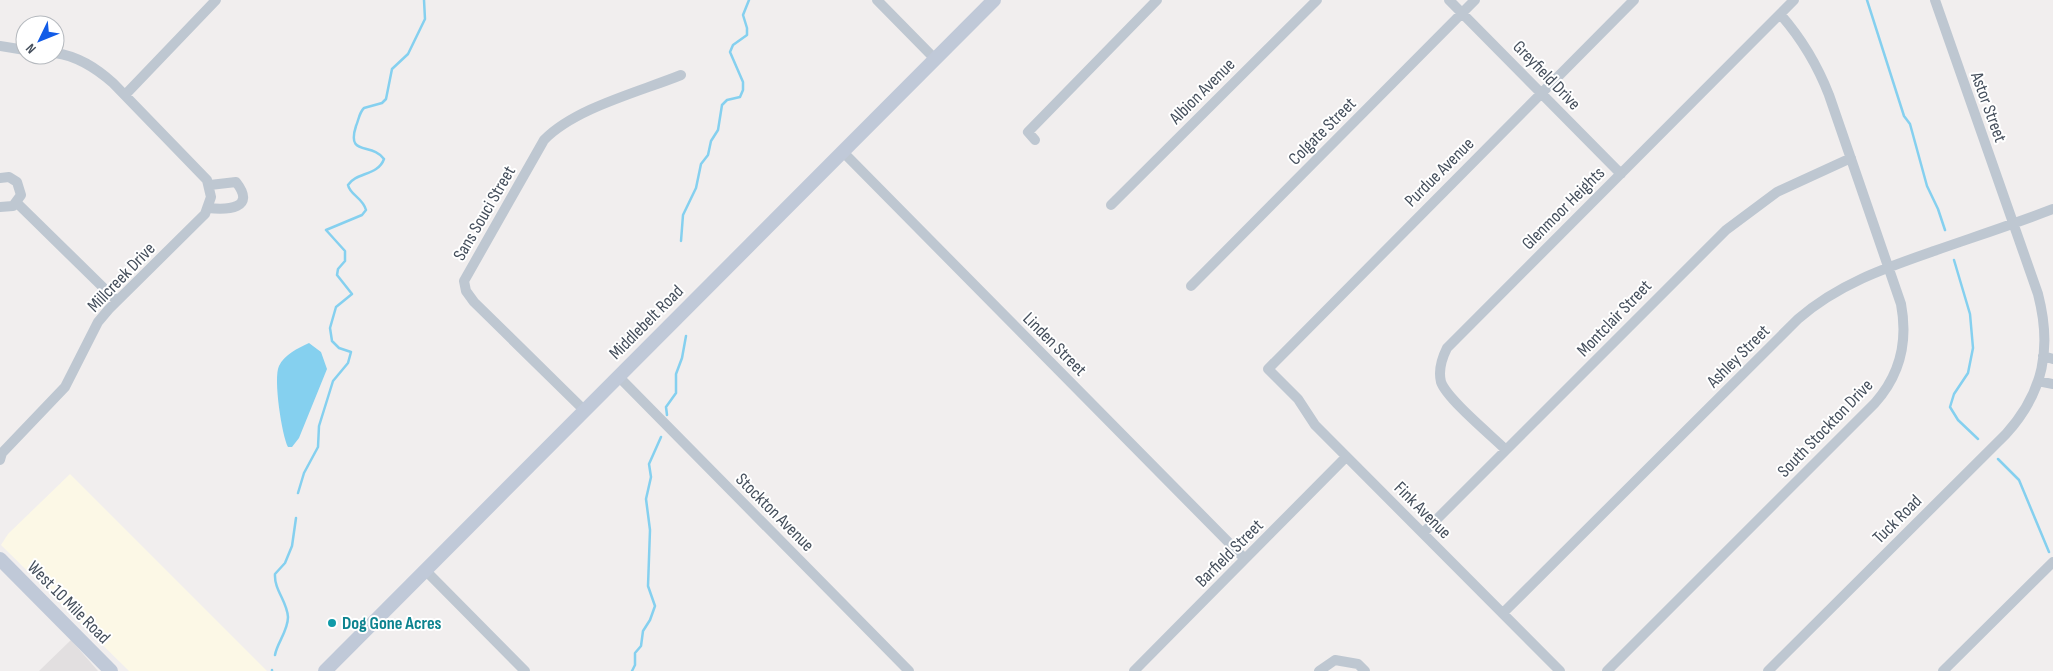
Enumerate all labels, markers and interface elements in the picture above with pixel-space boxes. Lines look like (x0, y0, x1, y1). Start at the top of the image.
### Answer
north arrow (15, 15, 65, 65)
street label: Greyfield Drive (1508, 36, 1585, 114)
text: N (22, 40, 40, 57)
street label: Albion Avenue (1164, 54, 1240, 129)
street label: Astor Street (1966, 68, 2011, 146)
street label: Colgate Street (1284, 93, 1361, 169)
street label: Purdue Avenue (1400, 133, 1478, 211)
street label: Sans Souci Street (449, 162, 520, 264)
street label: Glenmoor Heights (1518, 163, 1609, 254)
street label: Millcreek Drive (83, 238, 160, 316)
street label: Montclair Street (1573, 275, 1656, 361)
street label: Middlebelt Road (605, 281, 688, 364)
street label: Linden Street (1019, 308, 1091, 381)
street label: Ashley Street (1702, 320, 1774, 393)
street label: South Stockton Drive (1773, 375, 1877, 482)
street label: Stockton Avenue (731, 469, 818, 556)
street label: Fink Avenue (1390, 478, 1455, 543)
street label: Tuck Road (1869, 491, 1926, 548)
street label: Barfield Street (1191, 515, 1268, 592)
street label: West 10 Mile Road (23, 557, 114, 648)
place label: Dog Gone Acres (342, 613, 442, 634)
marker: Dog Gone Acres (326, 617, 338, 629)

